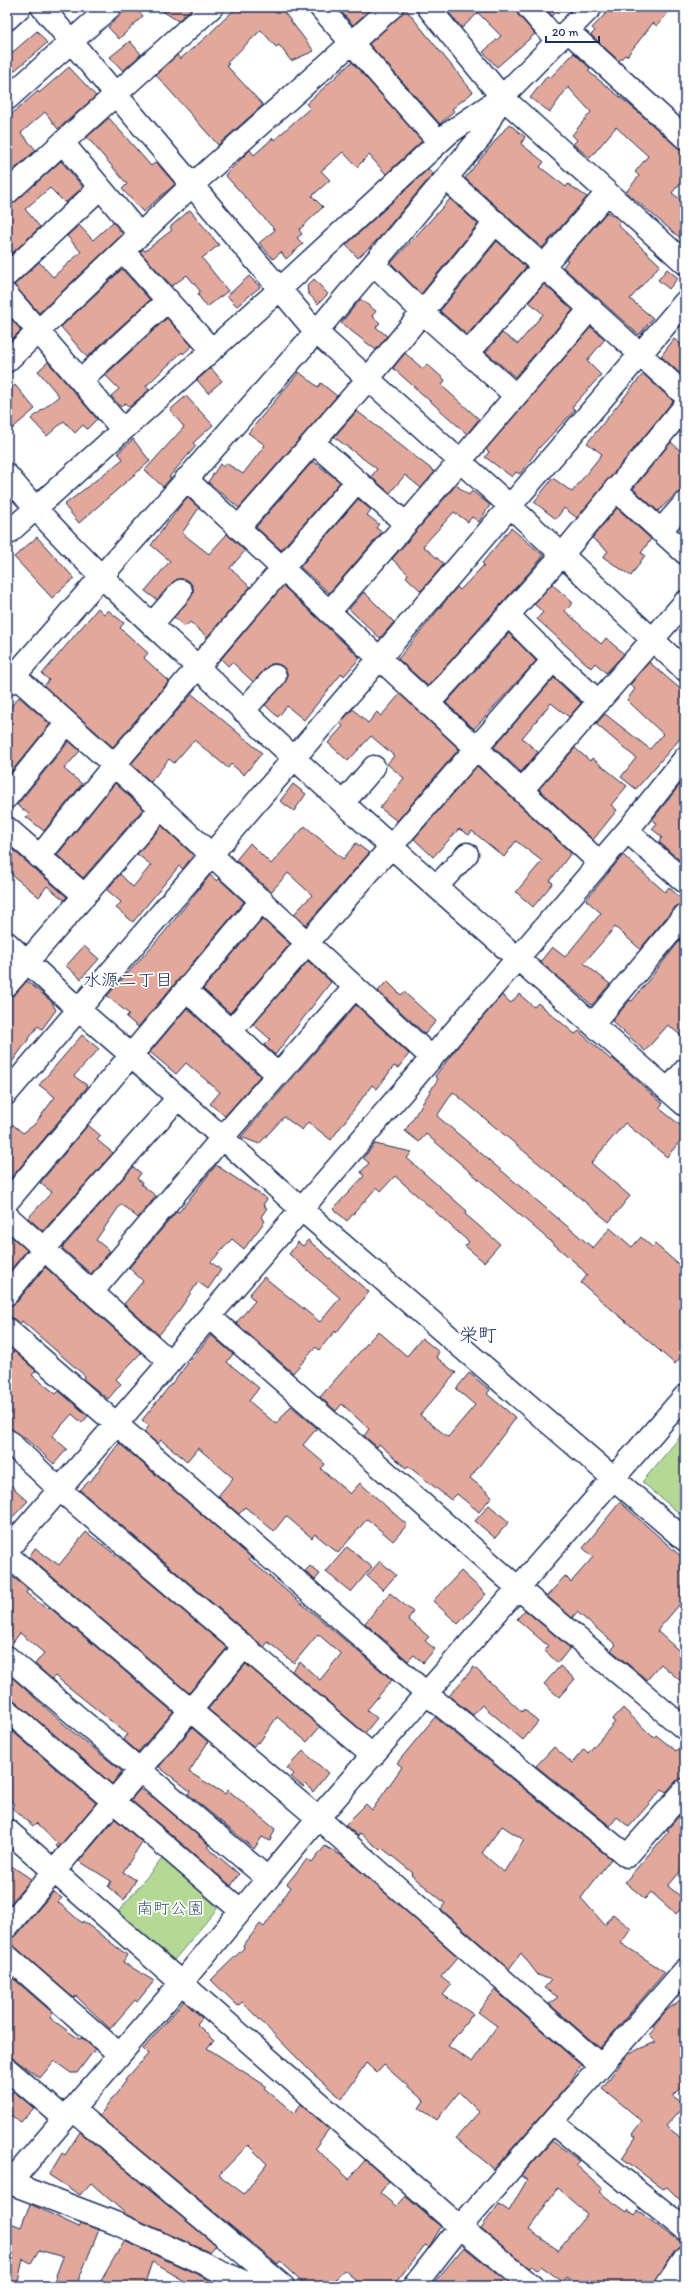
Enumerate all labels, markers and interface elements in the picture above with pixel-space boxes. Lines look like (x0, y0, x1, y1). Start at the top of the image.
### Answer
scale bar (546, 18, 599, 44)
text: 20 m (552, 25, 579, 39)
district label: 水源二丁目 (83, 969, 173, 991)
district label: 栄町 (459, 1323, 497, 1346)
park label: 南町公園 (136, 1898, 204, 1918)

